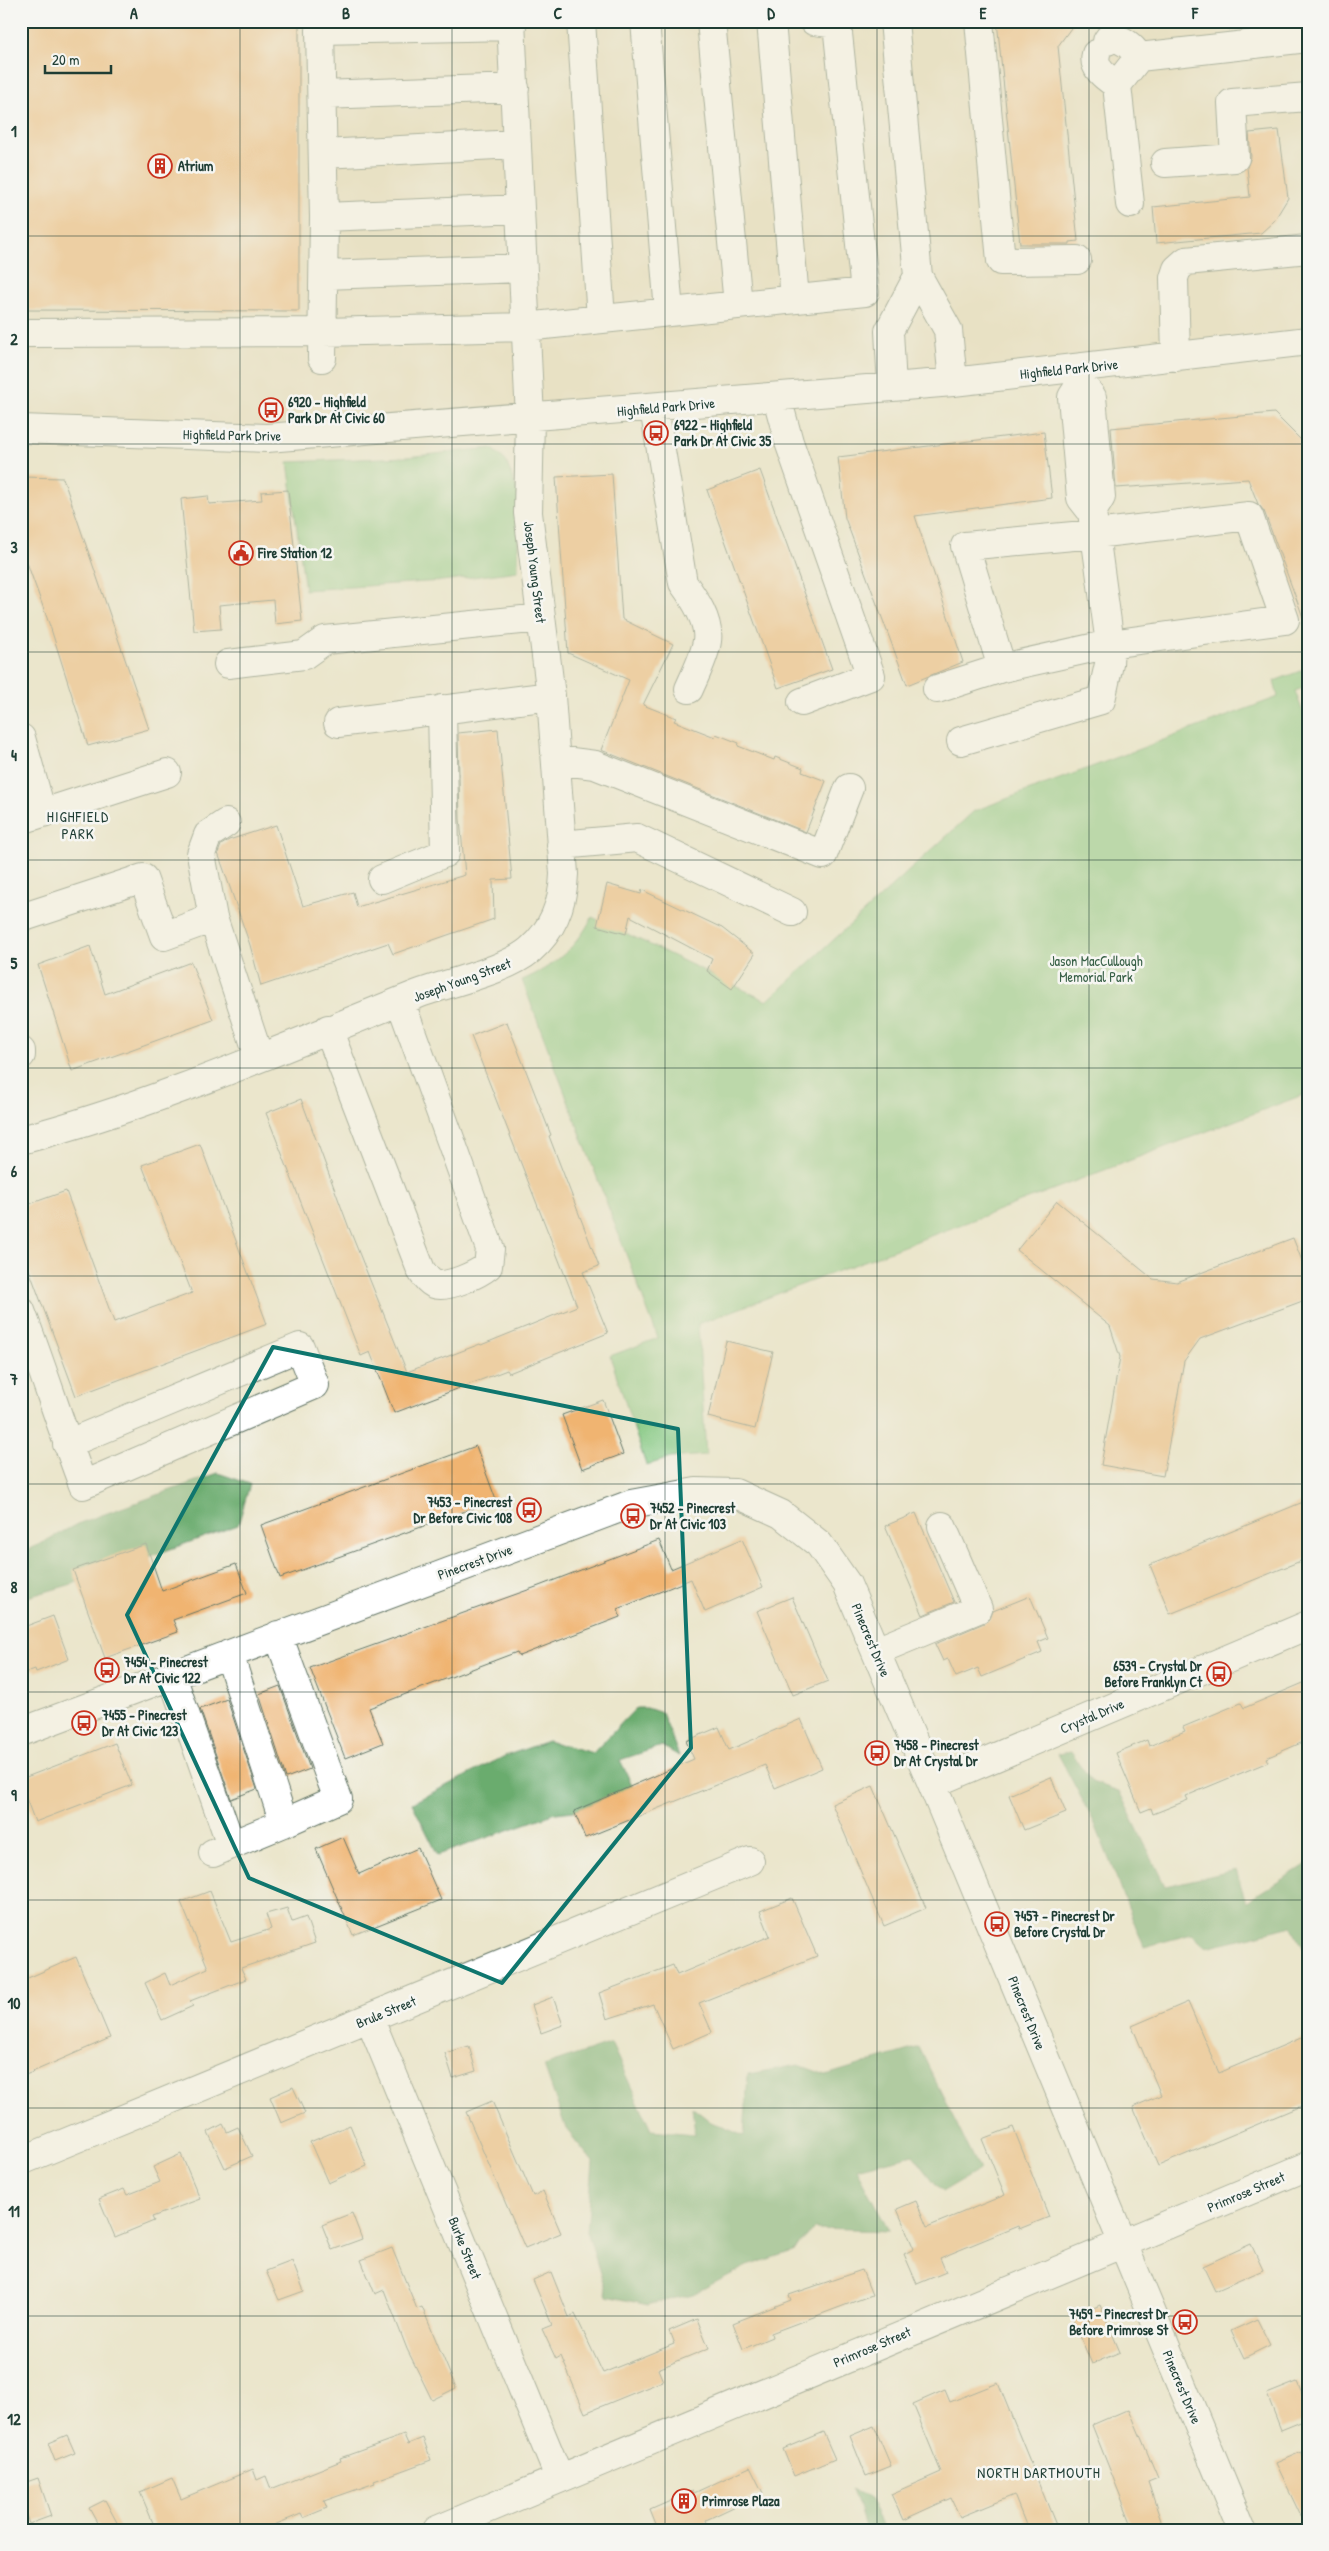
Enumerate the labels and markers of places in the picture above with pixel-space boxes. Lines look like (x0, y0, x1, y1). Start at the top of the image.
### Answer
building icon: Atrium (147, 153, 173, 179)
place label: Atrium (178, 156, 214, 175)
place label: 6920 - Highfield Park Dr At Civic 60 (288, 392, 386, 427)
bus stop icon: 6920 - Highfield Park Dr At Civic 60 (258, 397, 284, 423)
place label: 6922 - Highfield Park Dr At Civic 35 (674, 415, 771, 450)
bus stop icon: 6922 - Highfield Park Dr At Civic 35 (643, 420, 669, 446)
public building icon: Fire Station 12 (228, 540, 254, 566)
place label: Fire Station 12 (257, 543, 333, 562)
place label: 7453 - Pinecrest Dr Before Civic 108 (414, 1492, 513, 1527)
bus stop icon: 7453 - Pinecrest Dr Before Civic 108 (516, 1497, 542, 1523)
place label: 7452 - Pinecrest Dr At Civic 103 (649, 1498, 736, 1533)
bus stop icon: 7452 - Pinecrest Dr At Civic 103 (620, 1503, 646, 1529)
place label: 7454 - Pinecrest Dr At Civic 122 (123, 1652, 209, 1687)
place label: 6539 - Crystal Dr Before Franklyn Ct (1105, 1656, 1203, 1693)
bus stop icon: 7454 - Pinecrest Dr At Civic 122 (94, 1657, 120, 1683)
bus stop icon: 6539 - Crystal Dr Before Franklyn Ct (1206, 1661, 1232, 1687)
place label: 7455 - Pinecrest Dr At Civic 123 (101, 1705, 188, 1740)
bus stop icon: 7455 - Pinecrest Dr At Civic 123 (71, 1710, 97, 1736)
place label: 7458 - Pinecrest Dr At Crystal Dr (893, 1735, 980, 1772)
bus stop icon: 7458 - Pinecrest Dr At Crystal Dr (864, 1740, 890, 1766)
place label: 7457 - Pinecrest Dr Before Crystal Dr (1013, 1906, 1115, 1943)
bus stop icon: 7457 - Pinecrest Dr Before Crystal Dr (984, 1911, 1010, 1937)
place label: 7459 - Pinecrest Dr Before Primrose St (1068, 2304, 1169, 2339)
bus stop icon: 7459 - Pinecrest Dr Before Primrose St (1172, 2309, 1198, 2335)
building icon: Primrose Plaza (671, 2488, 697, 2514)
place label: Primrose Plaza (702, 2491, 780, 2510)

